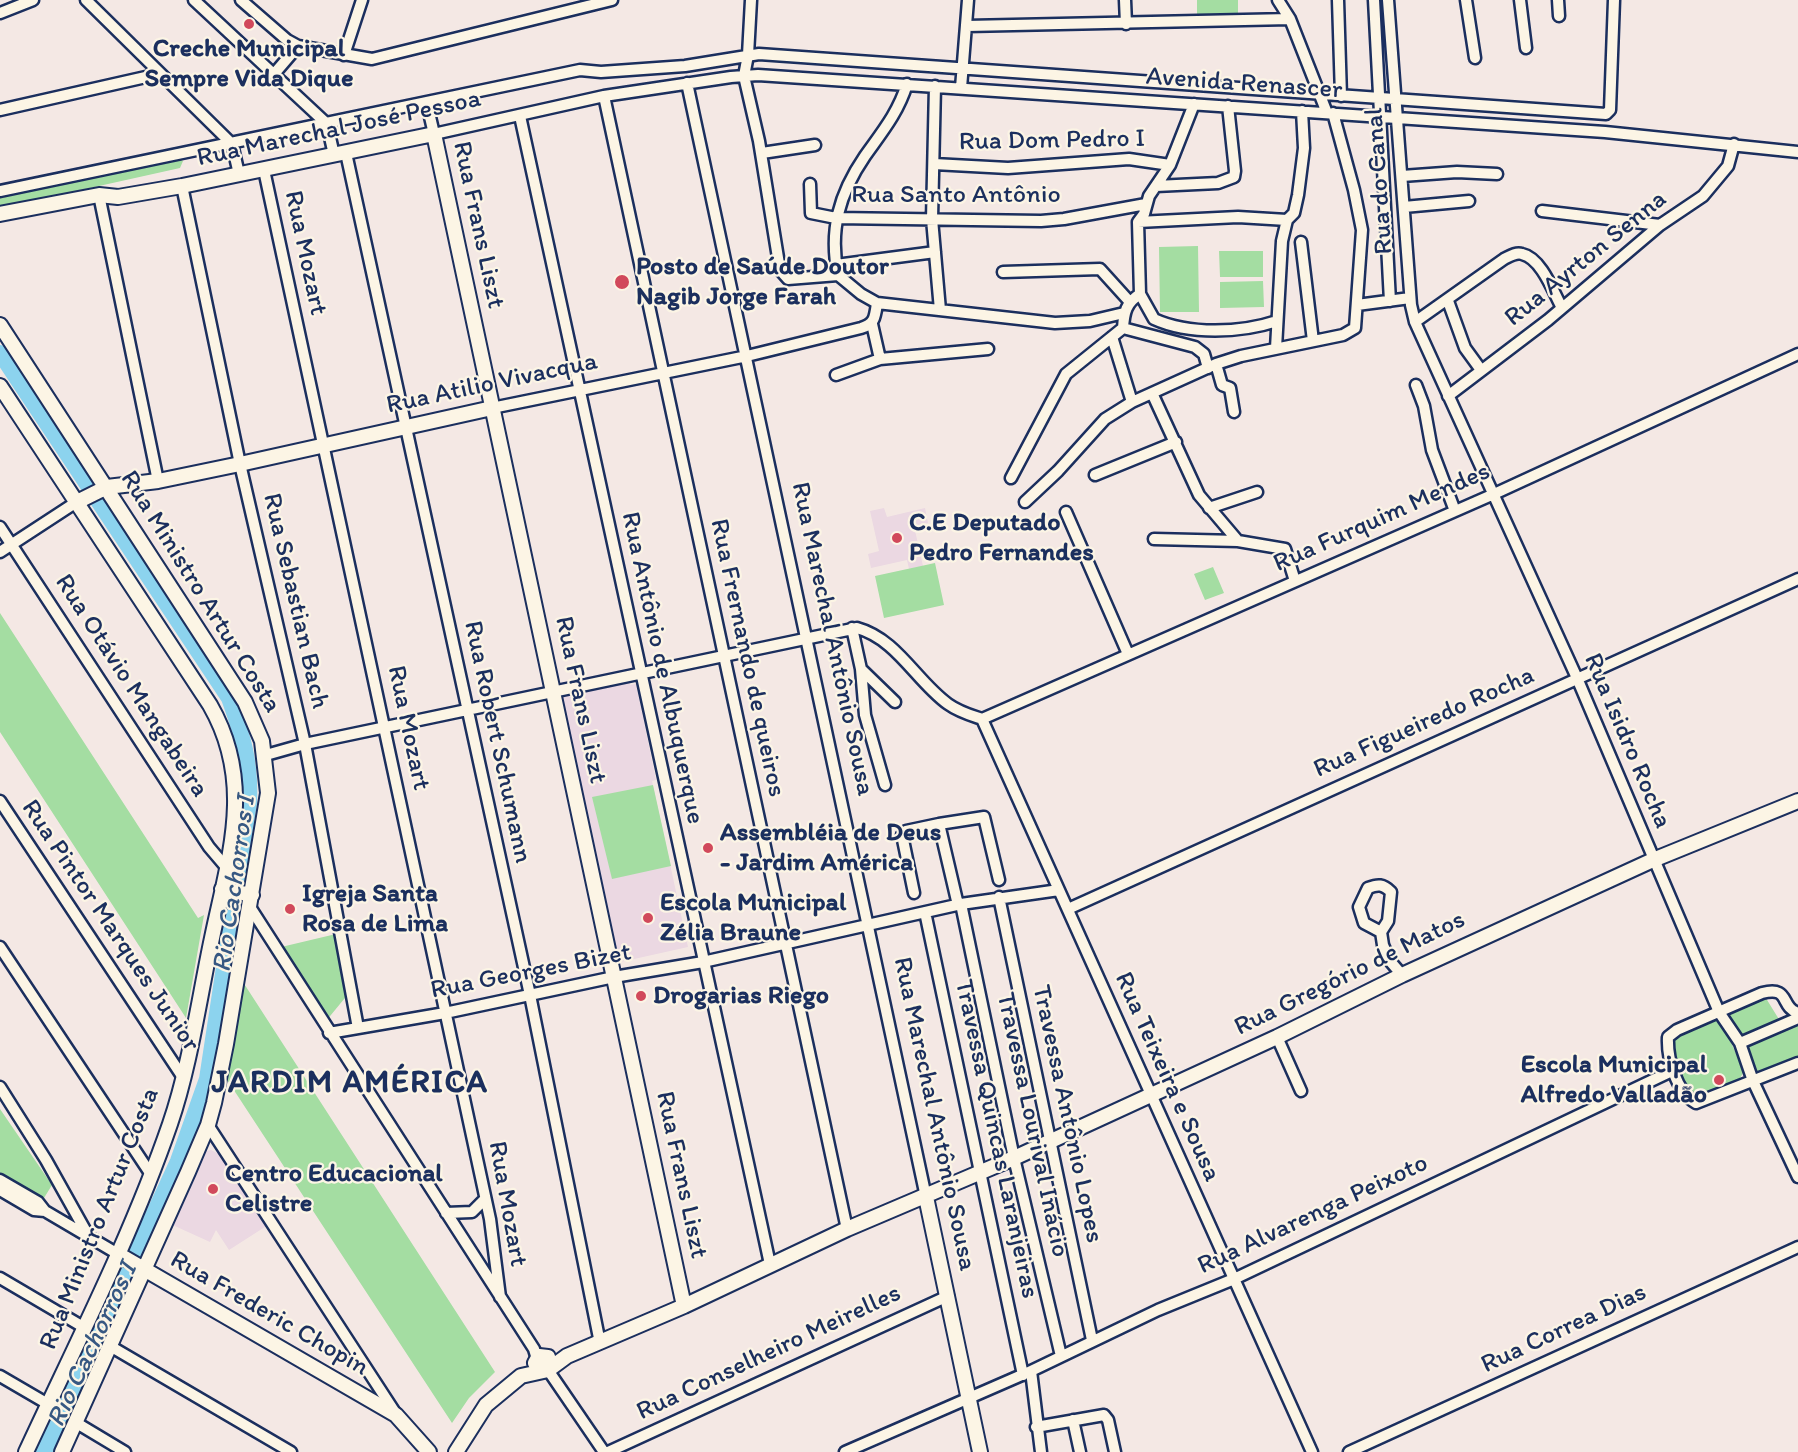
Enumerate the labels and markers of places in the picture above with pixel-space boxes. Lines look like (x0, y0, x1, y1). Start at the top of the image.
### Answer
marker: Creche Municipal Sempre Vida Dique (242, 17, 256, 31)
place label: Creche Municipal Sempre Vida Dique (144, 33, 354, 94)
place label: Posto de Saúde Doutor Nagib Jorge Farah (636, 251, 889, 312)
marker: Posto de Saúde Doutor Nagib Jorge Farah (613, 273, 631, 291)
place label: C.E Deputado Pedro Fernandes (909, 507, 1094, 568)
marker: C.E Deputado Pedro Fernandes (890, 531, 904, 545)
place label: Assembléia de Deus - Jardim América (720, 817, 941, 879)
marker: Assembléia de Deus - Jardim América (701, 841, 715, 855)
place label: Igreja Santa Rosa de Lima (302, 878, 448, 940)
place label: Escola Municipal Zélia Braune (660, 887, 846, 948)
marker: Igreja Santa Rosa de Lima (283, 902, 297, 916)
marker: Escola Municipal Zélia Braune (641, 911, 655, 925)
place label: Drogarias Riego (653, 980, 829, 1012)
marker: Drogarias Riego (634, 989, 648, 1003)
place label: Escola Municipal Alfredo Valladão (1521, 1049, 1707, 1110)
marker: Escola Municipal Alfredo Valladão (1712, 1073, 1726, 1087)
place label: Centro Educacional Celistre (225, 1158, 443, 1220)
marker: Centro Educacional Celistre (206, 1182, 220, 1196)

